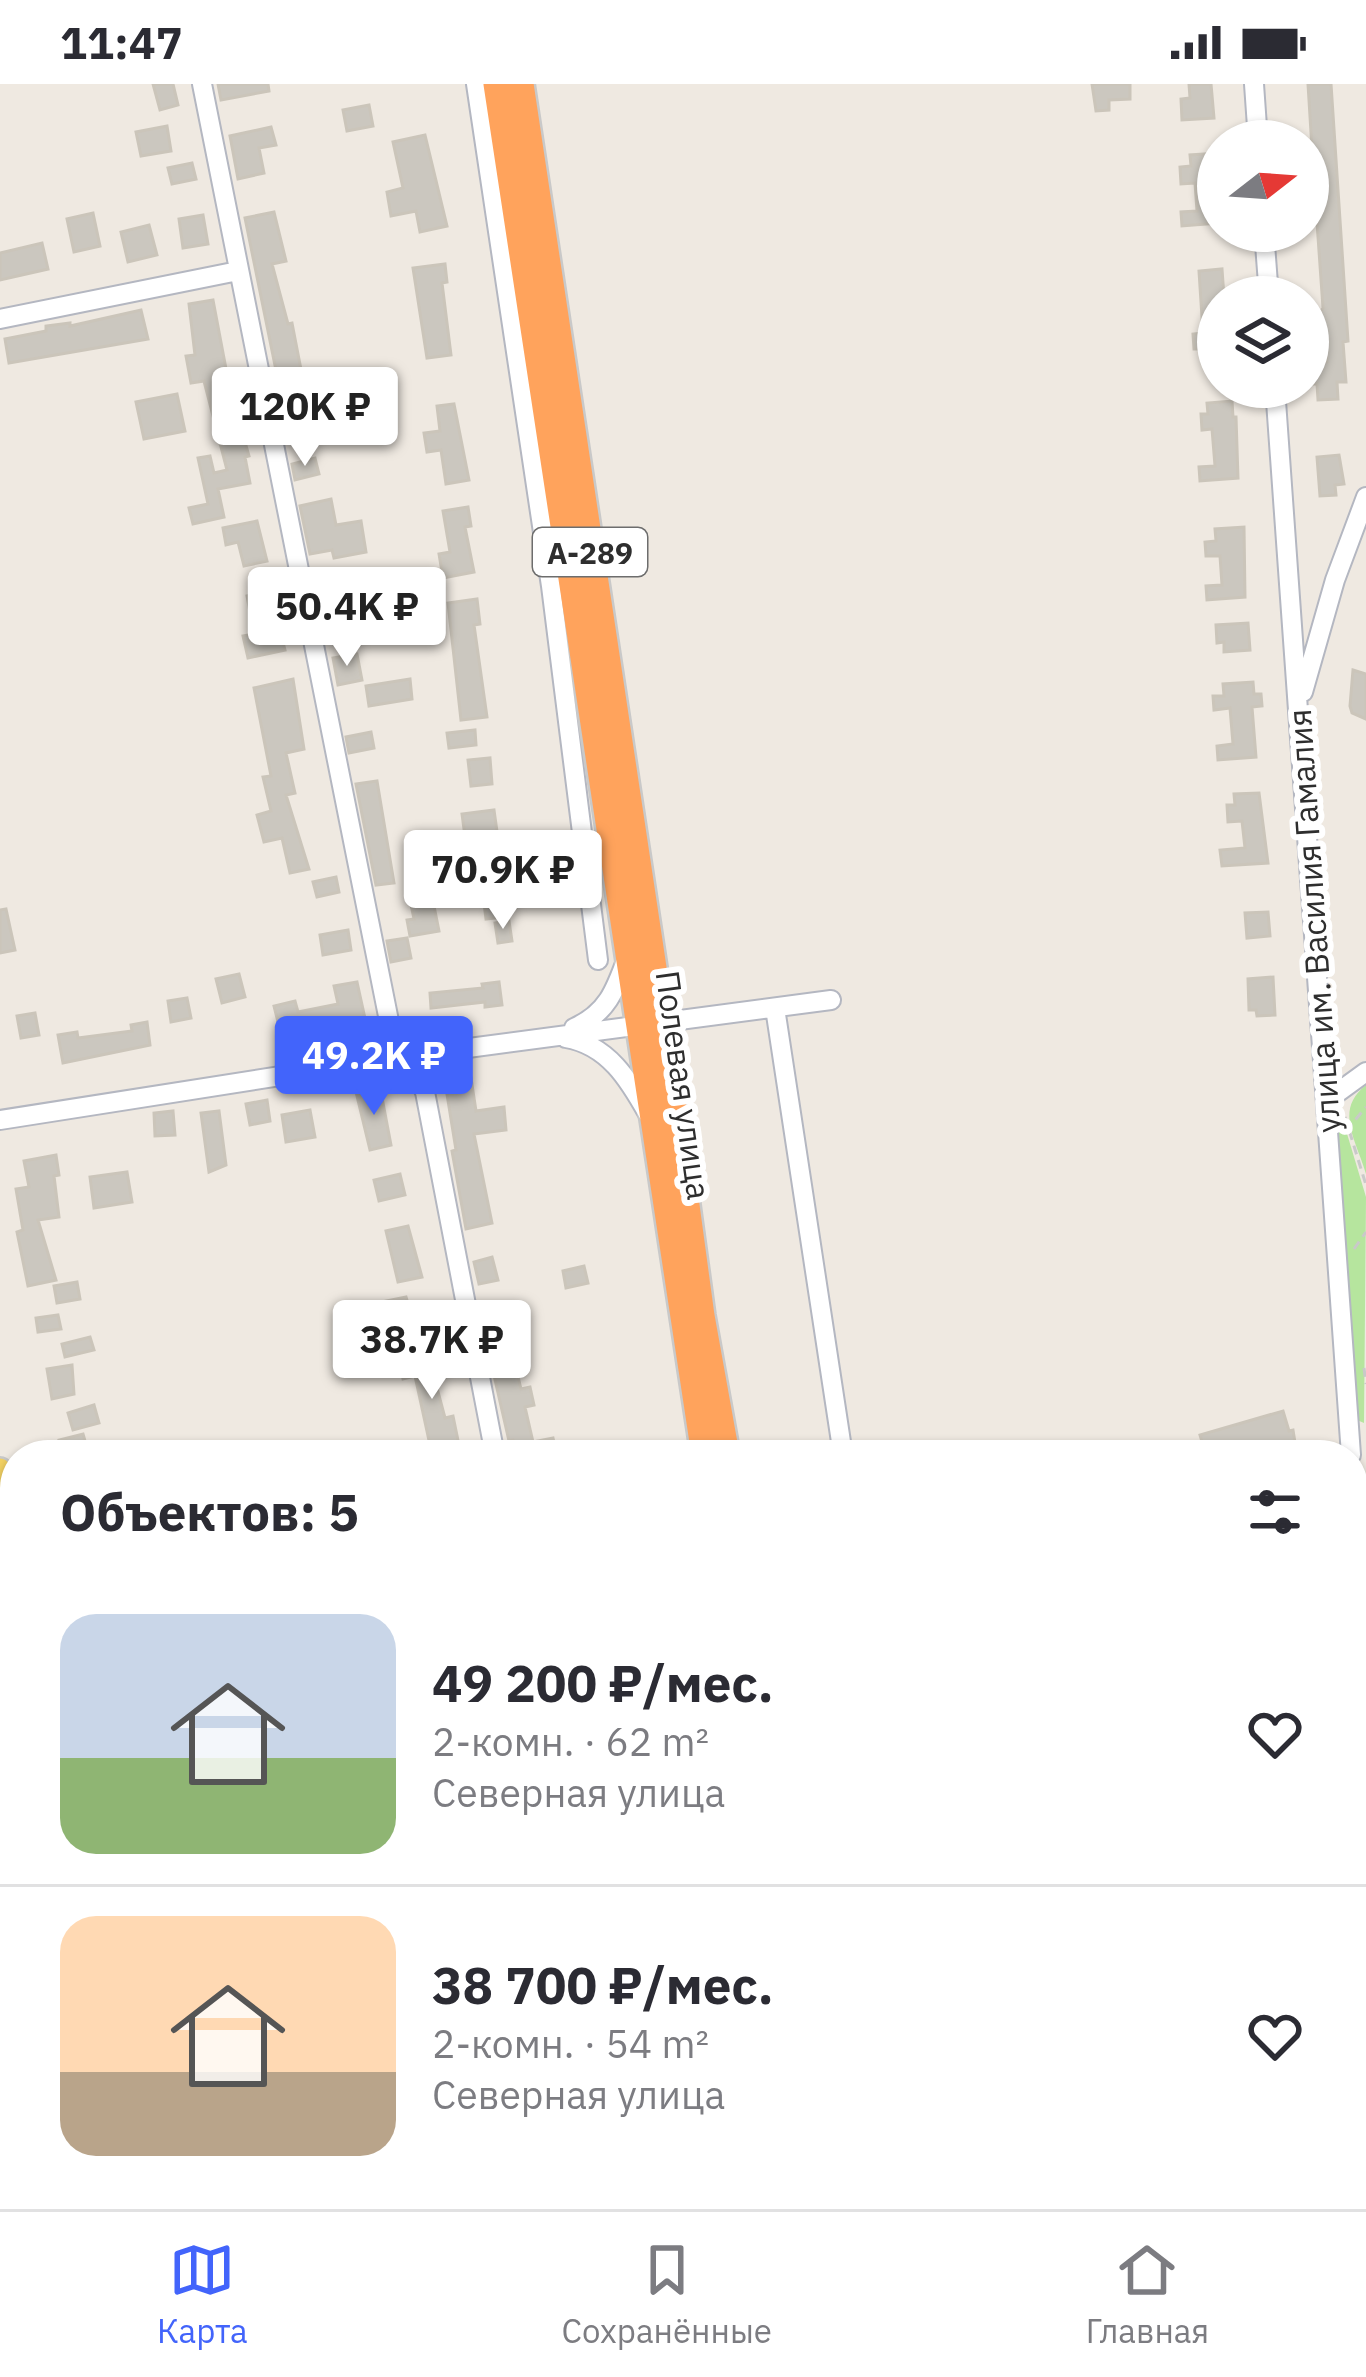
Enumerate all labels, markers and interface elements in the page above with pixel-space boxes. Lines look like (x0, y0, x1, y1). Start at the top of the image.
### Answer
text: 11:47 (60, 13, 183, 71)
north arrow (1197, 120, 1329, 252)
map controls (1197, 120, 1329, 408)
button: layers (1197, 276, 1329, 408)
pin: 120K ₽ (207, 367, 403, 469)
text: 120K ₽ (239, 380, 371, 431)
road number: А-289 (533, 528, 647, 576)
pin: 50.4K ₽ (236, 567, 458, 669)
text: 50.4K ₽ (275, 580, 419, 631)
street label: улица им. Василия Гамалия (1277, 708, 1349, 1134)
pin: 70.9K ₽ (392, 830, 614, 932)
text: 70.9K ₽ (431, 843, 575, 894)
street label: Полевая улица (647, 968, 721, 1202)
pin: 49.2K ₽ (263, 1016, 485, 1118)
text: 49.2K ₽ (302, 1029, 446, 1080)
pin: 38.7K ₽ (321, 1300, 543, 1402)
text: 38.7K ₽ (360, 1313, 504, 1364)
text: Объектов: 5 (60, 1479, 359, 1545)
icon: filters (1242, 1479, 1308, 1545)
text: 49 200 ₽/мес. (432, 1650, 774, 1716)
icon: home (156, 1662, 300, 1806)
icon: heart (1242, 1701, 1308, 1767)
text: 2-комн. · 62 m² (432, 1716, 709, 1767)
text: Северная улица (432, 1767, 725, 1818)
text: 38 700 ₽/мес. (432, 1952, 774, 2018)
icon: home (156, 1964, 300, 2108)
icon: heart (1242, 2003, 1308, 2069)
text: 2-комн. · 54 m² (432, 2018, 709, 2069)
text: Северная улица (432, 2069, 725, 2120)
tab: Карта (157, 2237, 248, 2352)
tab: Сохранённые (562, 2237, 772, 2352)
tab: Главная (1086, 2237, 1209, 2352)

